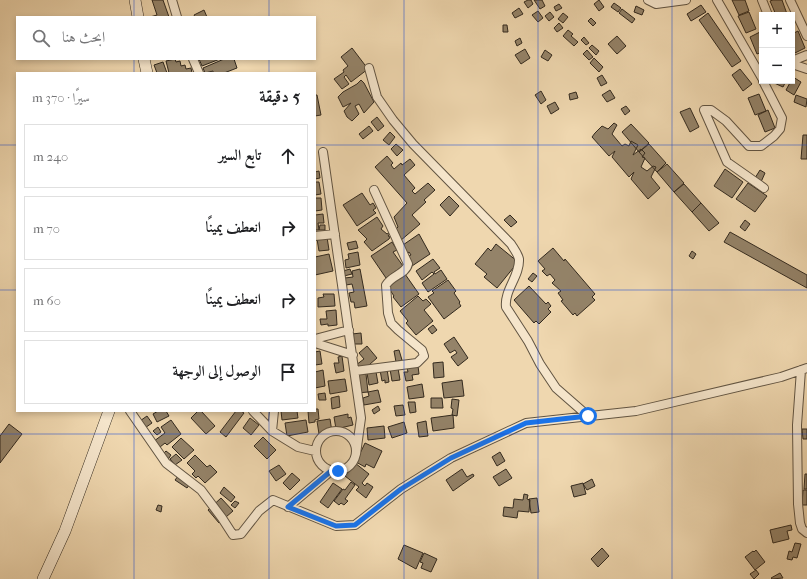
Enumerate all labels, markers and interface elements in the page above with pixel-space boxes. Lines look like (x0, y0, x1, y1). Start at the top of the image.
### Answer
map controls (759, 12, 795, 84)
button: + (759, 12, 795, 48)
search box (16, 16, 316, 60)
icon: search (30, 27, 52, 49)
text: ابحث هنا (62, 28, 105, 46)
button: − (759, 48, 795, 84)
text: 5 دقيقة (259, 86, 300, 106)
text: سيرًا · 370 m (32, 90, 90, 105)
icon: ahead (277, 145, 299, 167)
text: تابع السير (219, 146, 261, 164)
text: 240 m (33, 149, 68, 164)
icon: right (277, 217, 299, 239)
text: انعطف يمينًا (206, 218, 261, 236)
text: 70 m (33, 221, 60, 236)
icon: right (277, 289, 299, 311)
text: انعطف يمينًا (206, 290, 261, 308)
text: 60 m (33, 293, 61, 308)
icon: arrive (277, 361, 299, 383)
text: الوصول إلى الوجهة (172, 362, 261, 380)
route start (579, 407, 597, 425)
route end (329, 462, 347, 480)

